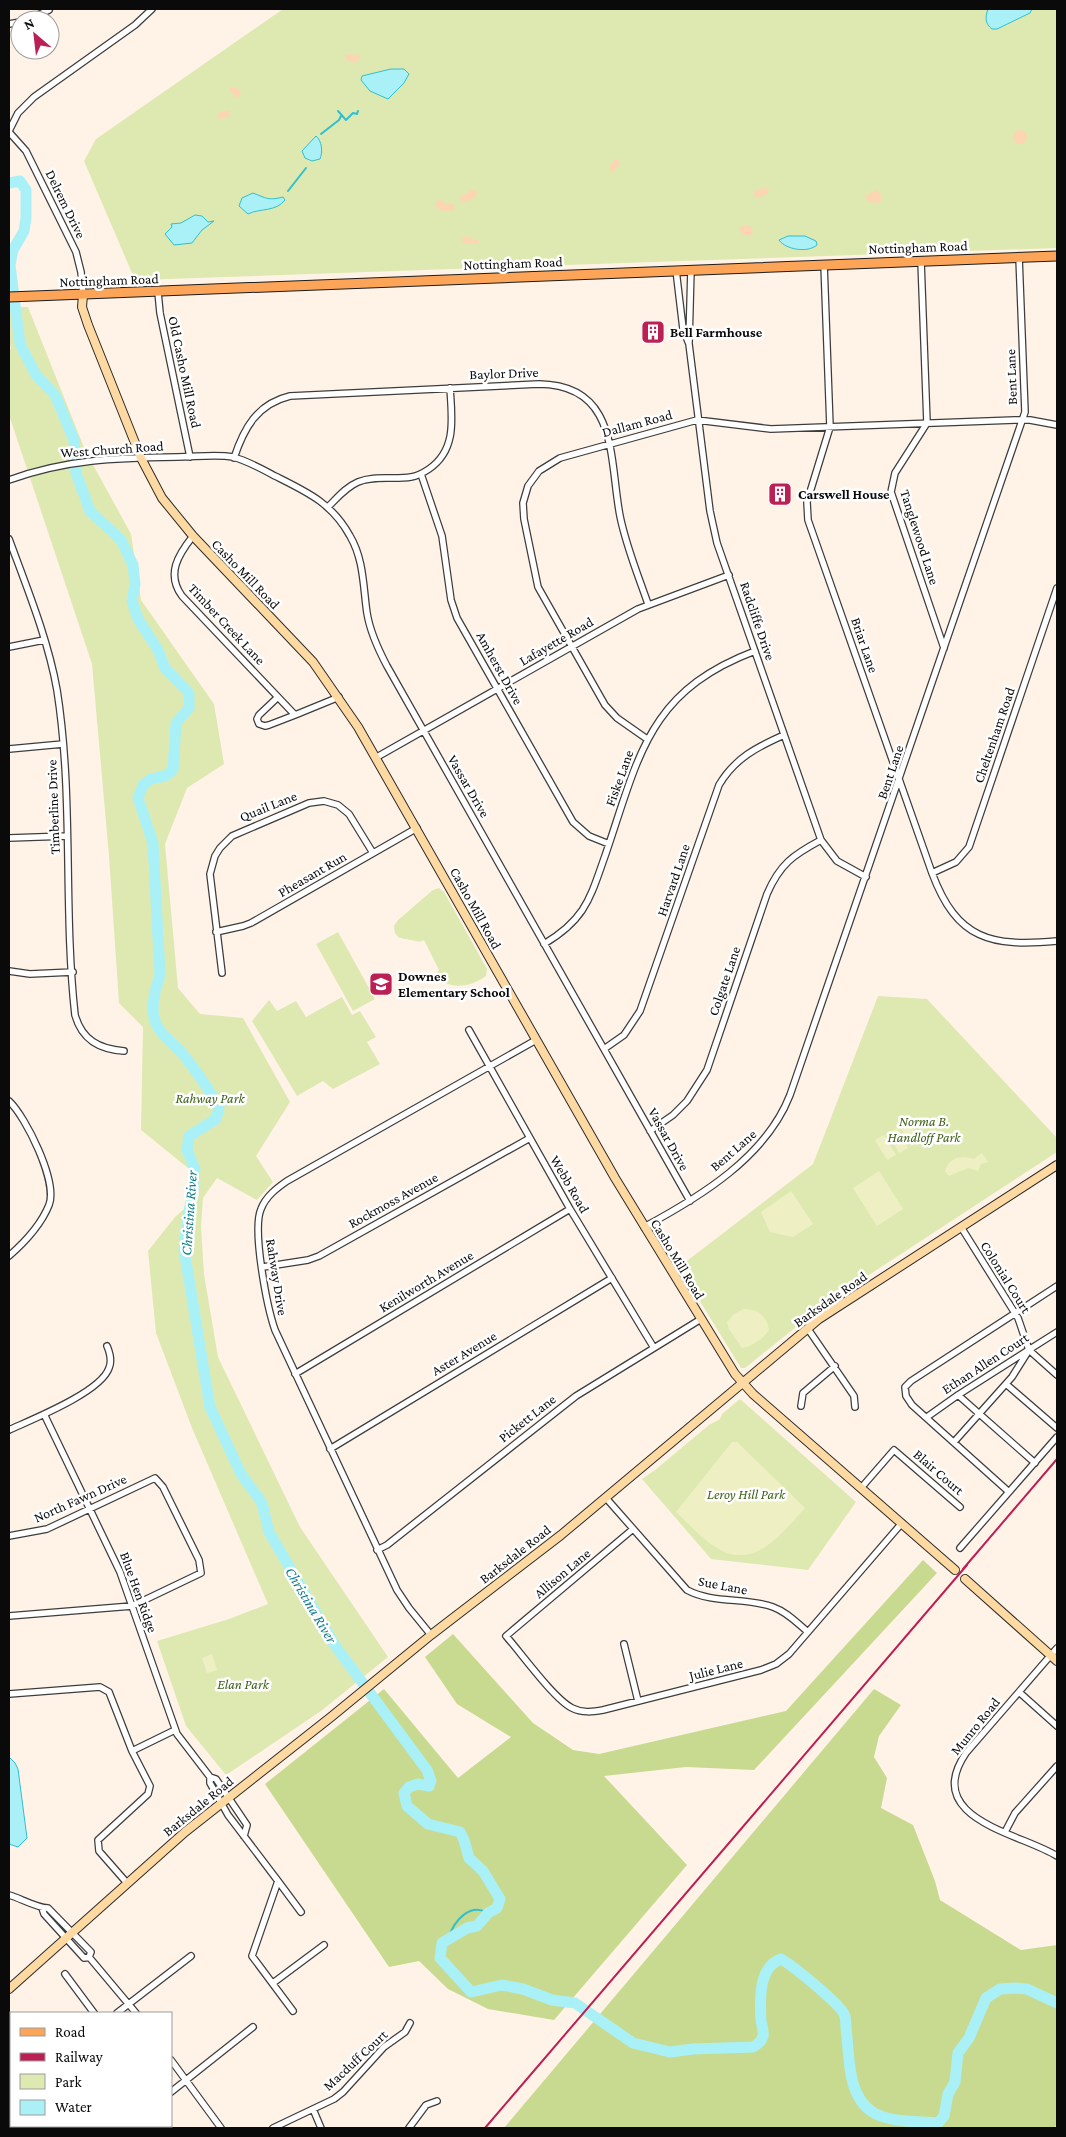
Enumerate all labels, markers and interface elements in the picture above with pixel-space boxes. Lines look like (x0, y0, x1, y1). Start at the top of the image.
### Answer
north arrow (10, 10, 60, 60)
text: N (21, 14, 37, 33)
street label: Delrem Drive (43, 167, 89, 241)
street label: Nottingham Road (868, 237, 969, 257)
street label: Nottingham Road (463, 253, 564, 273)
street label: Nottingham Road (59, 270, 160, 290)
street label: Old Casho Mill Road (165, 315, 205, 430)
building icon: Bell Farmhouse (640, 319, 666, 345)
place label: Bell Farmhouse (670, 324, 763, 340)
street label: Bent Lane (1002, 349, 1020, 405)
street label: Baylor Drive (469, 364, 539, 382)
street label: Dallam Road (600, 406, 674, 440)
street label: West Church Road (60, 437, 165, 461)
building icon: Carswell House (767, 481, 793, 507)
place label: Carswell House (798, 486, 890, 502)
street label: Tanglewood Lane (897, 487, 943, 587)
street label: Casho Mill Road (209, 536, 284, 613)
street label: Timber Creek Lane (185, 580, 269, 668)
street label: Radcliffe Drive (737, 580, 779, 662)
street label: Lafayette Road (516, 613, 596, 669)
street label: Briar Lane (848, 615, 882, 675)
street label: Amherst Drive (473, 629, 527, 707)
street label: Cheltenham Road (970, 684, 1018, 785)
street label: Bent Lane (873, 743, 907, 801)
street label: Fiske Lane (601, 748, 637, 808)
street label: Vassar Drive (445, 752, 493, 820)
street label: Timberline Drive (43, 759, 63, 855)
street label: Quail Lane (237, 787, 299, 825)
street label: Harvard Lane (653, 842, 693, 918)
street label: Pheasant Run (275, 848, 350, 900)
street label: Casho Mill Road (447, 864, 505, 952)
street label: Colgate Lane (705, 944, 743, 1018)
place label: Downes Elementary School (398, 968, 510, 1000)
school or university icon: Downes Elementary School (368, 971, 394, 997)
park label: Rahway Park (175, 1090, 245, 1106)
street label: Vassar Drive (645, 1105, 693, 1173)
park label: Norma B. Handloff Park (888, 1113, 961, 1145)
street label: Bent Lane (707, 1126, 759, 1174)
street label: Webb Road (547, 1152, 593, 1216)
water label: Christina River (178, 1169, 200, 1256)
street label: Rockmoss Avenue (345, 1169, 441, 1231)
street label: Casho Mill Road (648, 1216, 709, 1303)
street label: Rahway Drive (263, 1237, 291, 1317)
street label: Colonial Court (978, 1238, 1035, 1316)
street label: Kenilworth Avenue (376, 1247, 476, 1315)
street label: Barksdale Road (790, 1267, 870, 1330)
street label: Aster Avenue (429, 1327, 499, 1379)
street label: Ethan Allen Court (939, 1329, 1032, 1397)
street label: Pickett Lane (495, 1391, 559, 1445)
street label: Blair Court (911, 1446, 968, 1498)
street label: North Fawn Drive (31, 1470, 129, 1526)
park label: Leroy Hill Park (707, 1486, 786, 1502)
street label: Barksdale Road (476, 1521, 554, 1587)
street label: Allison Lane (531, 1545, 593, 1601)
street label: Blue Hen Ridge (117, 1549, 161, 1635)
water label: Christina River (282, 1564, 340, 1646)
street label: Sue Lane (697, 1572, 749, 1598)
street label: Julie Lane (685, 1655, 745, 1684)
park label: Elan Park (217, 1676, 270, 1692)
street label: Munro Road (947, 1694, 1003, 1758)
street label: Barksdale Road (160, 1772, 237, 1839)
legend (10, 2012, 172, 2127)
text: Road (55, 2024, 86, 2040)
street label: Macduff Court (320, 2026, 391, 2094)
text: Railway (55, 2049, 103, 2066)
text: Park (55, 2074, 82, 2090)
text: Water (55, 2099, 92, 2115)

